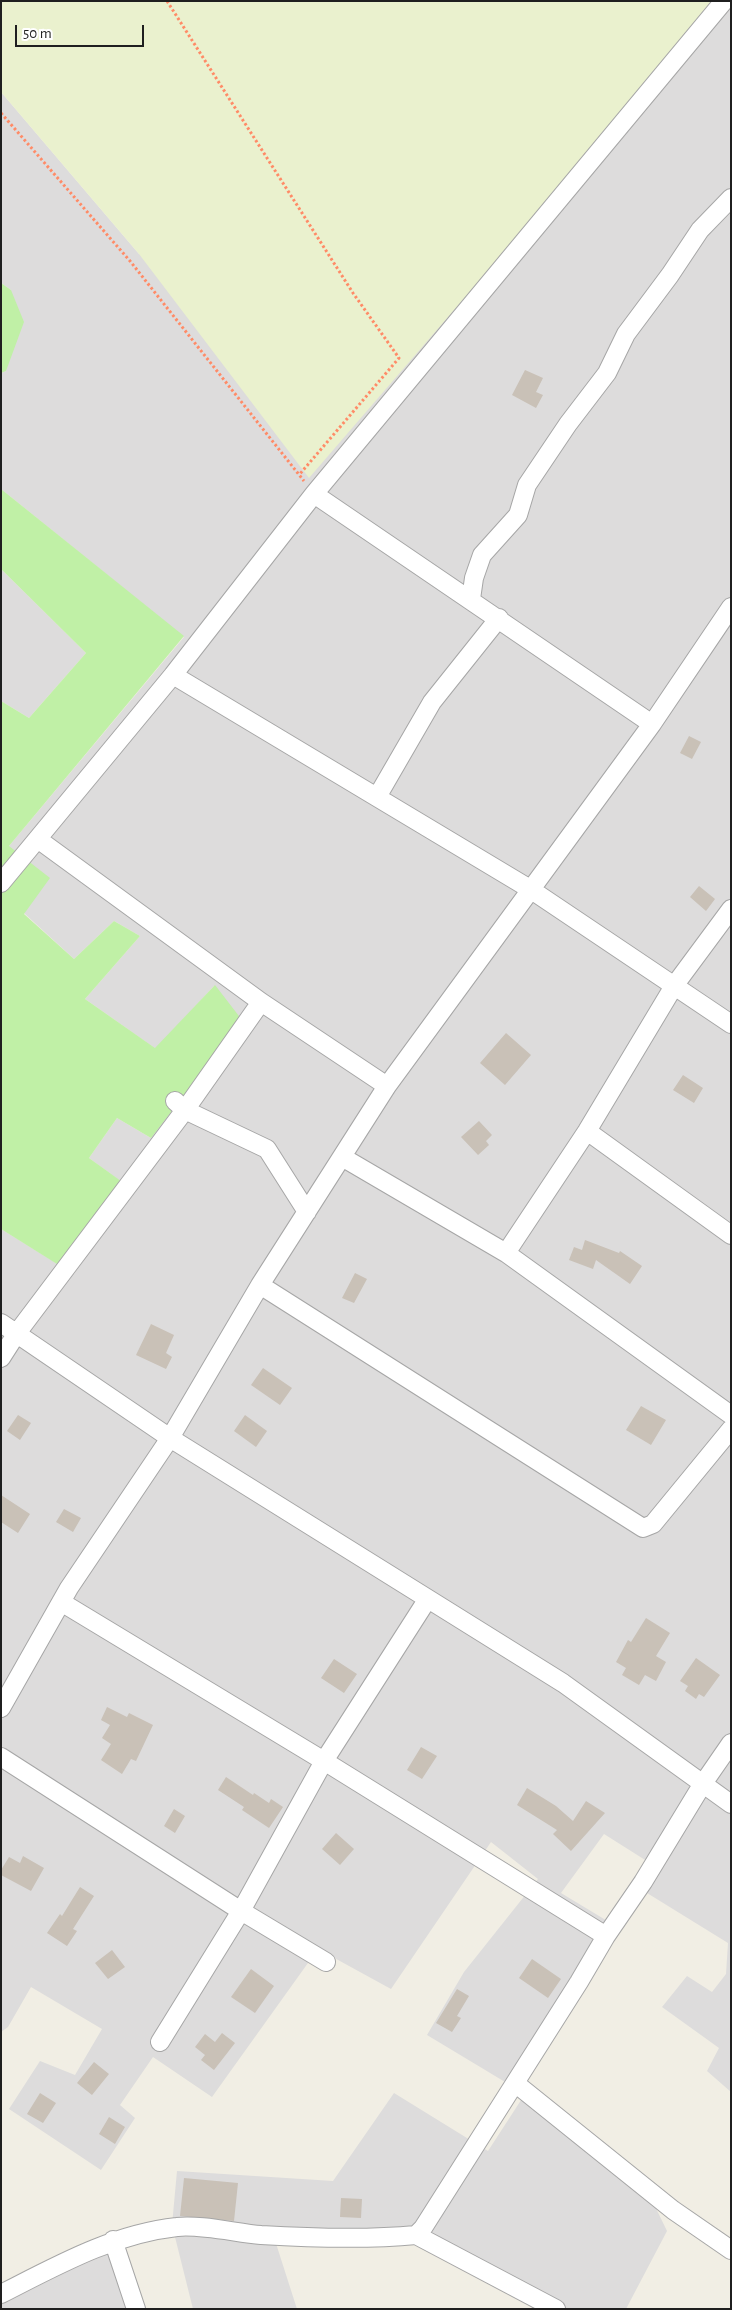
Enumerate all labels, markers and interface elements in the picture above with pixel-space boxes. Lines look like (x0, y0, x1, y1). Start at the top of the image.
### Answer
scale bar (18, 15, 146, 47)
text: 50 m (23, 26, 52, 41)

